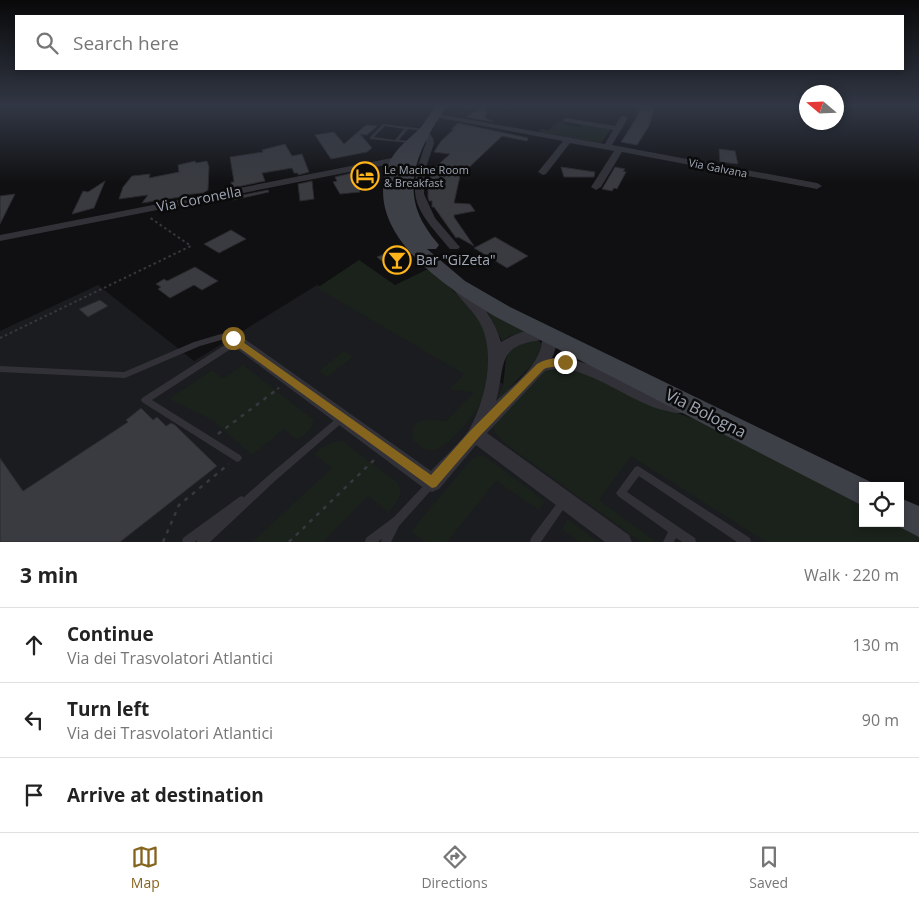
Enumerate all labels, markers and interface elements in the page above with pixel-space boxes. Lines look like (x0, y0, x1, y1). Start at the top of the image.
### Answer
search box (15, 15, 904, 70)
icon: search (33, 29, 61, 57)
text: Search here (73, 30, 179, 56)
north arrow (799, 85, 844, 130)
street label: Via Galvana (687, 154, 749, 181)
hotel icon: Le Macine Room & Breakfast (350, 161, 380, 191)
place label: Le Macine Room & Breakfast (384, 162, 469, 190)
street label: Via Coronella (155, 181, 243, 216)
bar icon: Bar "GiZeta" (382, 245, 412, 275)
place label: Bar "GiZeta" (416, 250, 496, 269)
route start (222, 327, 245, 350)
route end (554, 351, 577, 374)
street label: Via Bologna (662, 383, 750, 443)
map controls (859, 482, 904, 527)
button: locate (859, 482, 904, 527)
text: 3 min (20, 561, 78, 589)
text: Walk · 220 m (804, 564, 899, 586)
text: Continue (67, 621, 154, 647)
icon: ahead (20, 631, 48, 659)
text: 130 m (853, 634, 899, 656)
text: Via dei Trasvolatori Atlantici (67, 647, 273, 669)
text: Turn left (67, 696, 149, 722)
icon: left (20, 706, 48, 734)
text: 90 m (862, 709, 899, 731)
text: Via dei Trasvolatori Atlantici (67, 722, 273, 744)
icon: arrive (20, 781, 48, 809)
text: Arrive at destination (67, 782, 264, 808)
tab: Map (131, 843, 160, 892)
tab: Directions (421, 843, 488, 892)
tab: Saved (749, 843, 788, 892)

